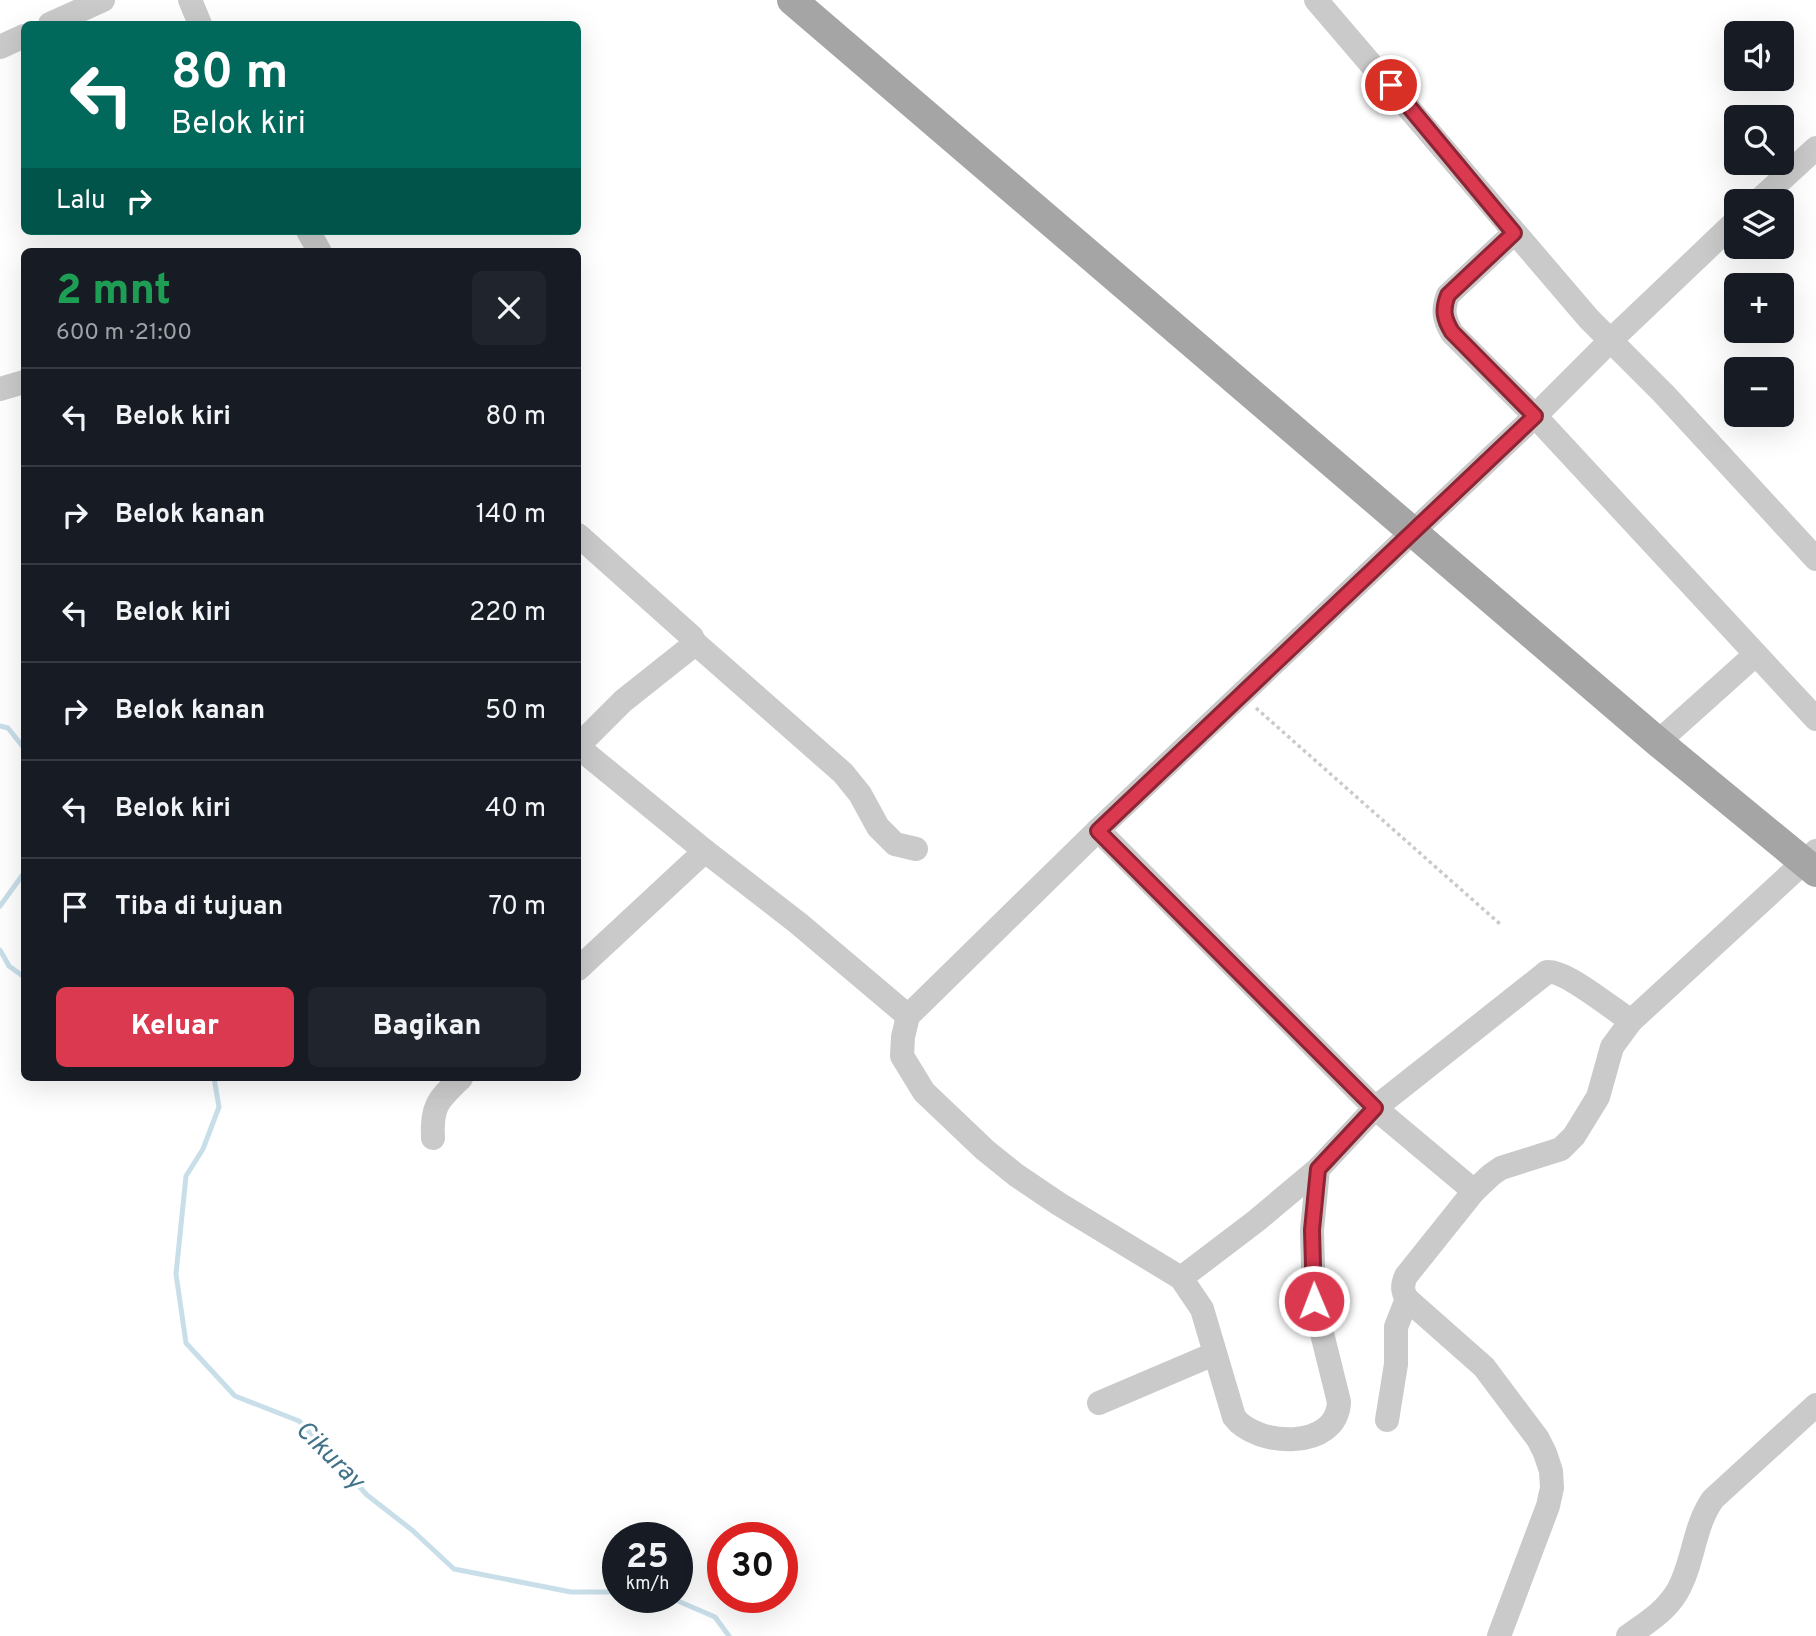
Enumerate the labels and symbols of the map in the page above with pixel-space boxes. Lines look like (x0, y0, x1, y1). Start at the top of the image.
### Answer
pin (1361, 55, 1421, 115)
position arrow (1277, 1264, 1351, 1338)
water label: Cikuray (287, 1414, 372, 1499)
speed limit sign: 30 (707, 1522, 798, 1613)

